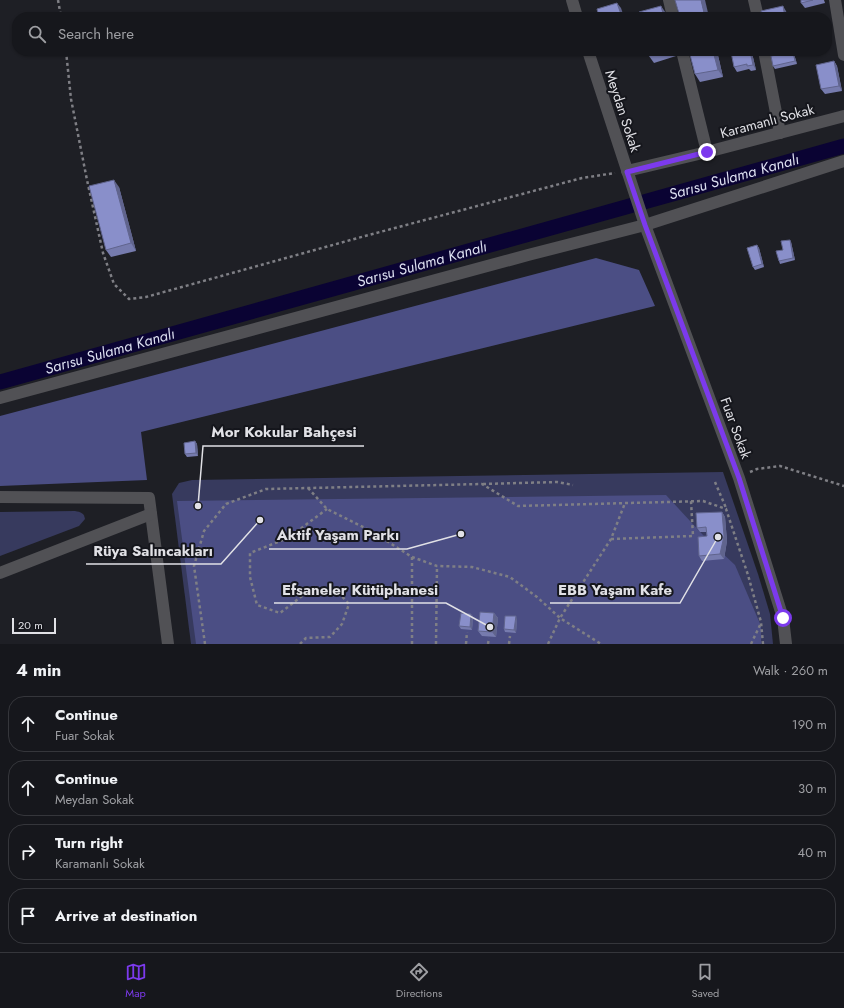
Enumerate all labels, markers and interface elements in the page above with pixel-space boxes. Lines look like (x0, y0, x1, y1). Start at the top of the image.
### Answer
search box (12, 12, 832, 56)
icon: search (26, 23, 48, 45)
text: Search here (58, 23, 134, 45)
street label: Meydan Sokak (600, 67, 646, 155)
street label: Karamanlı Sokak (718, 99, 817, 143)
route end (698, 143, 716, 161)
water label: Sarısu Sulama Kanalı (666, 148, 802, 205)
water label: Sarısu Sulama Kanalı (354, 235, 490, 293)
water label: Sarısu Sulama Kanalı (42, 323, 178, 380)
street label: Fuar Sokak (716, 394, 757, 462)
callout: Mor Kokular Bahçesi (203, 419, 364, 446)
text: Mor Kokular Bahçesi (211, 421, 357, 443)
callout: Aktif Yaşam Parkı (269, 522, 407, 549)
text: Aktif Yaşam Parkı (276, 524, 399, 546)
callout: Rüya Salıncakları (86, 537, 221, 564)
text: Rüya Salıncakları (93, 540, 213, 562)
callout: Efsaneler Kütüphanesi (274, 576, 446, 603)
callout: EBB Yaşam Kafe (550, 576, 680, 603)
text: Efsaneler Kütüphanesi (282, 579, 438, 601)
text: EBB Yaşam Kafe (558, 579, 672, 601)
route start (774, 609, 792, 627)
scale bar (12, 616, 56, 635)
text: 20 m (18, 617, 43, 633)
text: 4 min (16, 658, 61, 682)
text: Walk · 260 m (753, 661, 828, 680)
text: Continue (55, 704, 118, 726)
icon: ahead (17, 713, 39, 735)
text: 190 m (792, 715, 827, 734)
text: Fuar Sokak (55, 726, 115, 745)
text: Continue (55, 768, 118, 790)
icon: ahead (17, 777, 39, 799)
text: 30 m (798, 779, 827, 798)
text: Meydan Sokak (55, 790, 134, 809)
text: Turn right (55, 832, 123, 854)
icon: right (17, 841, 39, 863)
text: 40 m (798, 843, 827, 862)
text: Karamanlı Sokak (55, 854, 145, 873)
icon: arrive (17, 905, 39, 927)
text: Arrive at destination (55, 905, 197, 927)
tab: Map (125, 961, 147, 1001)
tab: Directions (396, 961, 442, 1001)
tab: Saved (692, 961, 719, 1001)

